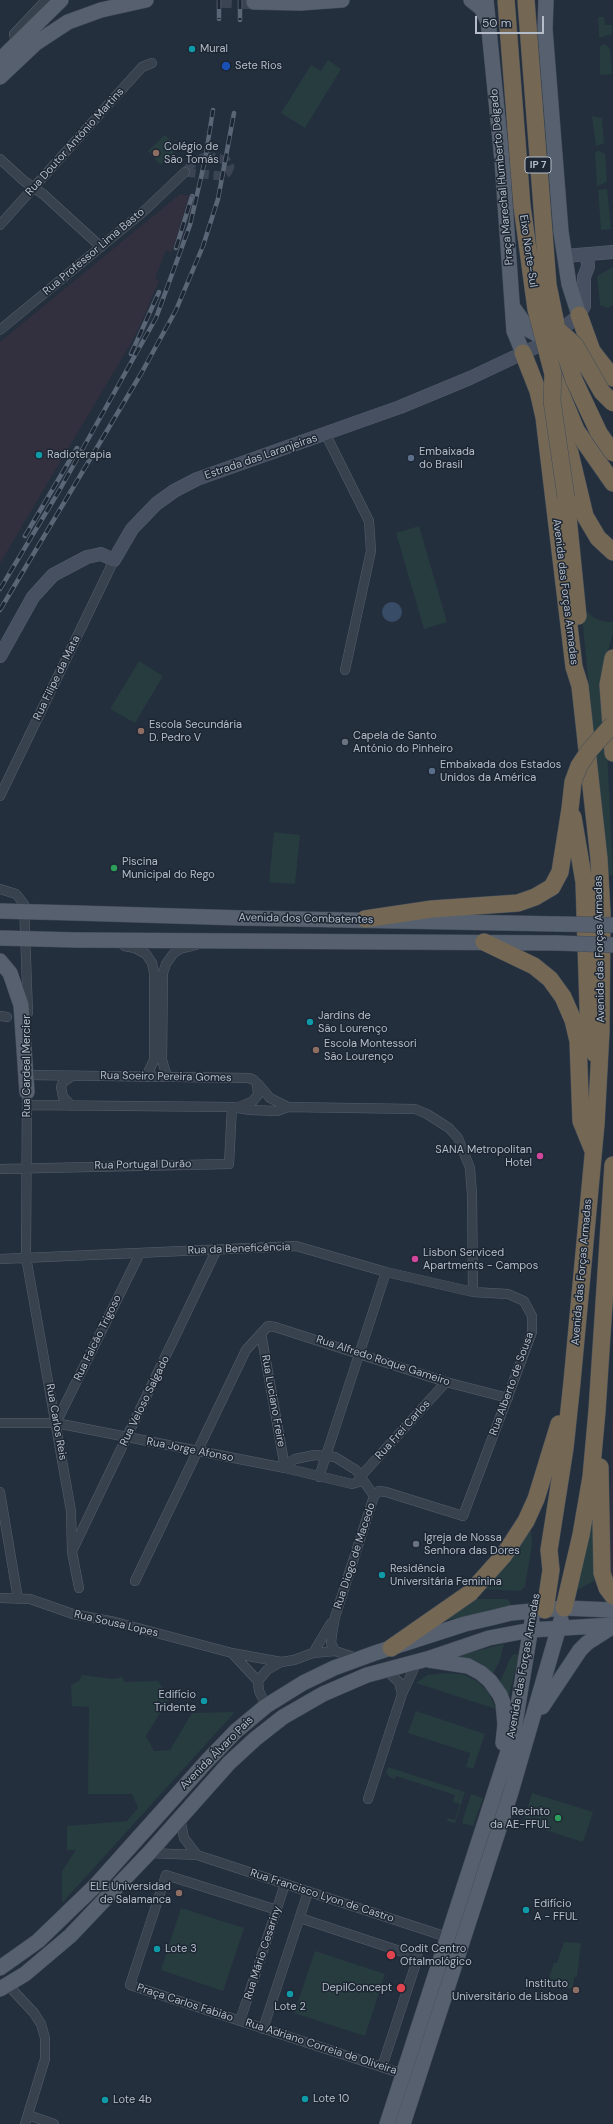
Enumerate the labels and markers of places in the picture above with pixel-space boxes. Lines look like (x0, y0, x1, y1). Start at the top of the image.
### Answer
place label: Mural (200, 42, 228, 56)
marker: Mural (187, 44, 197, 54)
place label: Sete Rios (235, 59, 282, 73)
marker: Sete Rios (220, 60, 232, 72)
place label: Colégio de São Tomás (164, 140, 219, 166)
marker: Colégio de São Tomás (151, 148, 161, 158)
place label: Embaixada do Brasil (419, 445, 475, 471)
place label: Radioterapia (47, 448, 111, 462)
marker: Radioterapia (34, 450, 44, 460)
marker: Embaixada do Brasil (406, 453, 416, 463)
place label: Escola Secundária D. Pedro V (149, 718, 242, 744)
marker: Escola Secundária D. Pedro V (136, 726, 146, 736)
place label: Capela de Santo António do Pinheiro (353, 729, 453, 755)
marker: Capela de Santo António do Pinheiro (340, 737, 350, 747)
place label: Embaixada dos Estados Unidos da América (440, 758, 561, 784)
marker: Embaixada dos Estados Unidos da América (427, 766, 437, 776)
place label: Piscina Municipal do Rego (122, 855, 215, 881)
marker: Piscina Municipal do Rego (109, 863, 119, 873)
place label: Jardins de São Lourenço (318, 1009, 387, 1035)
marker: Jardins de São Lourenço (305, 1017, 315, 1027)
place label: Escola Montessori São Lourenço (324, 1037, 417, 1063)
marker: Escola Montessori São Lourenço (311, 1045, 321, 1055)
place label: SANA Metropolitan Hotel (435, 1143, 532, 1169)
marker: SANA Metropolitan Hotel (535, 1151, 545, 1161)
place label: Lisbon Serviced Apartments - Campos (423, 1246, 538, 1272)
marker: Lisbon Serviced Apartments - Campos (410, 1254, 420, 1264)
place label: Igreja de Nossa Senhora das Dores (424, 1531, 520, 1557)
marker: Igreja de Nossa Senhora das Dores (411, 1539, 421, 1549)
place label: Residência Universitária Feminina (390, 1562, 502, 1588)
marker: Residência Universitária Feminina (377, 1570, 387, 1580)
place label: Edifício Tridente (154, 1688, 196, 1714)
marker: Edifício Tridente (199, 1696, 209, 1706)
place label: Recinto da AE-FFUL (490, 1805, 550, 1831)
marker: Recinto da AE-FFUL (553, 1813, 563, 1823)
place label: ELE Universidad de Salamanca (90, 1880, 171, 1906)
marker: ELE Universidad de Salamanca (174, 1888, 184, 1898)
place label: Edifício A - FFUL (534, 1897, 578, 1923)
marker: Edifício A - FFUL (521, 1905, 531, 1915)
place label: Lote 3 (165, 1942, 197, 1956)
place label: Codit Centro Oftalmológico (400, 1942, 472, 1968)
marker: Lote 3 (152, 1944, 162, 1954)
marker: Codit Centro Oftalmológico (385, 1949, 397, 1961)
place label: Instituto Universitário de Lisboa (452, 1977, 568, 2003)
place label: DepilConcept (322, 1981, 392, 1995)
marker: DepilConcept (395, 1982, 407, 1994)
marker: Instituto Universitário de Lisboa (571, 1985, 581, 1995)
marker: Lote 2 (285, 1989, 295, 1999)
place label: Lote 2 (274, 2000, 306, 2014)
place label: Lote 10 (313, 2092, 349, 2106)
place label: Lote 4b (113, 2093, 152, 2107)
marker: Lote 10 (300, 2094, 310, 2104)
marker: Lote 4b (100, 2095, 110, 2105)

